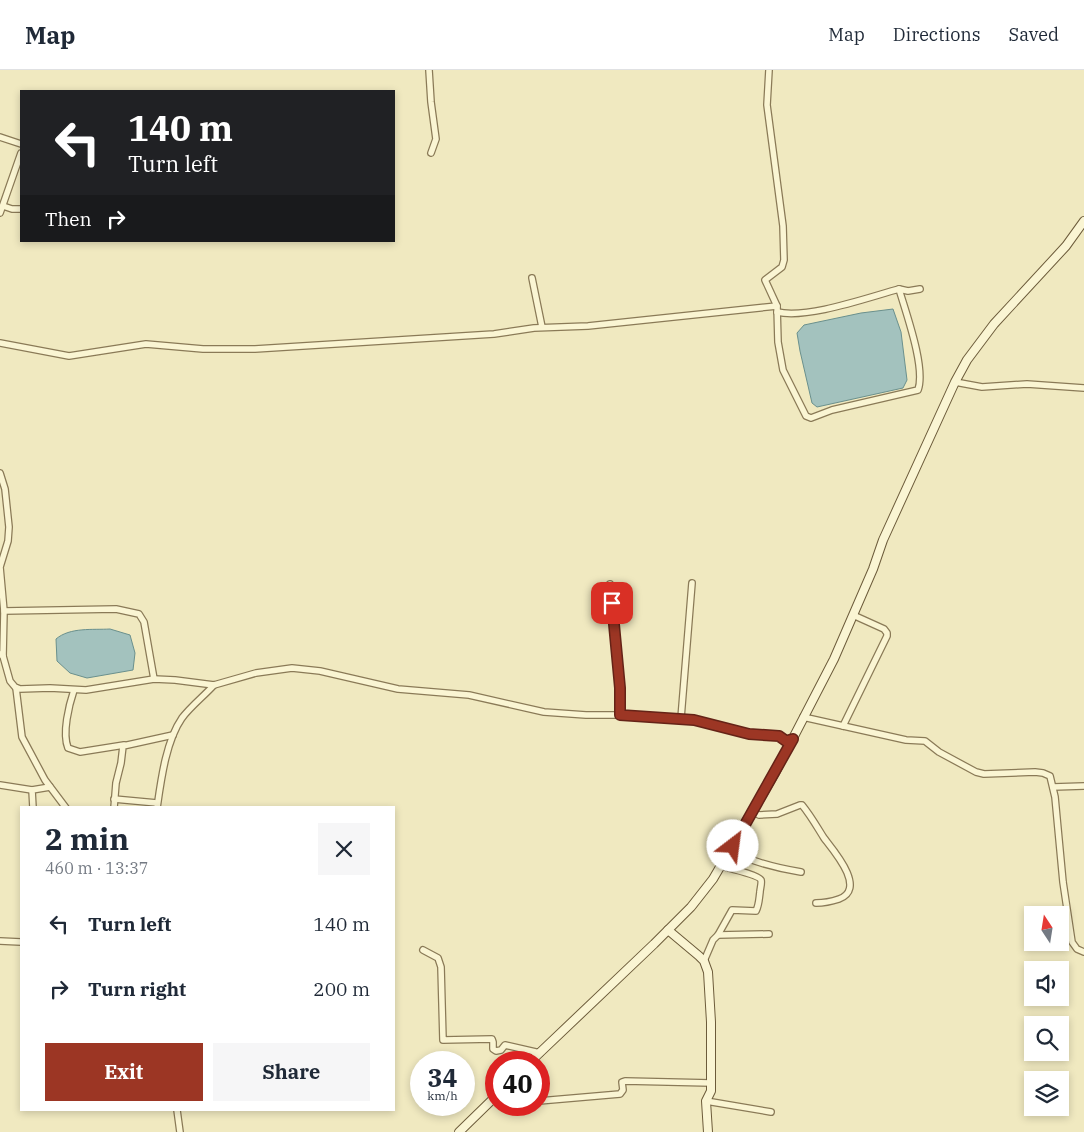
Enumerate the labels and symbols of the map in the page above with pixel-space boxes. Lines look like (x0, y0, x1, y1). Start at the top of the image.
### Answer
pin (591, 582, 633, 624)
position arrow (706, 819, 758, 871)
north arrow (1024, 906, 1069, 951)
speed limit sign: 40 (485, 1051, 550, 1116)

